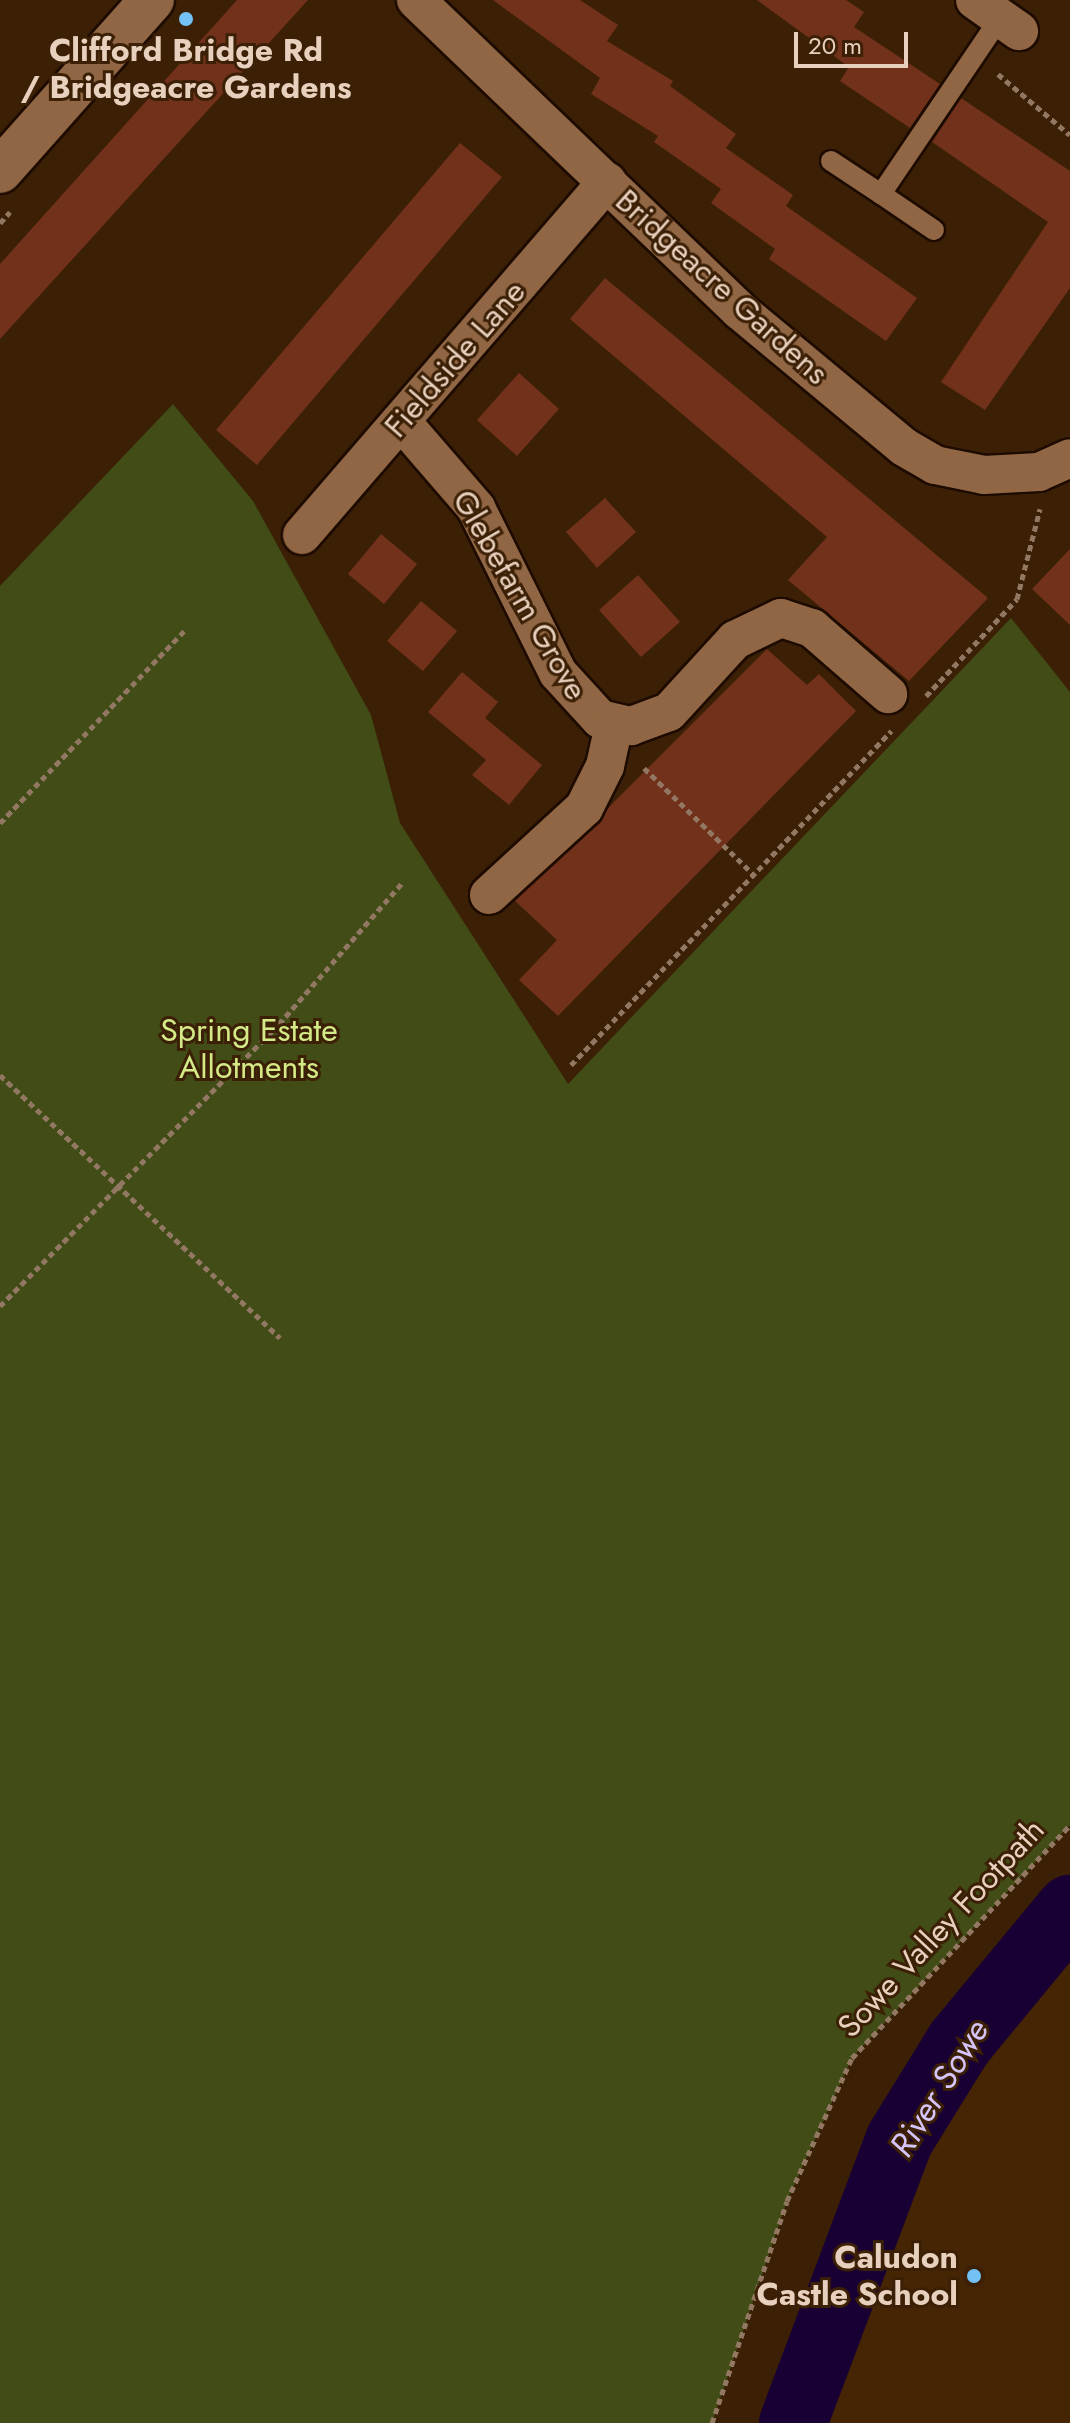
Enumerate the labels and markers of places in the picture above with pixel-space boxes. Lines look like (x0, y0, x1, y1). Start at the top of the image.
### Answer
marker: Clifford Bridge Rd / Bridgeacre Gardens (177, 10, 195, 28)
place label: Clifford Bridge Rd / Bridgeacre Gardens (20, 32, 352, 107)
place label: Caludon Castle School (757, 2239, 958, 2314)
marker: Caludon Castle School (965, 2267, 983, 2285)

